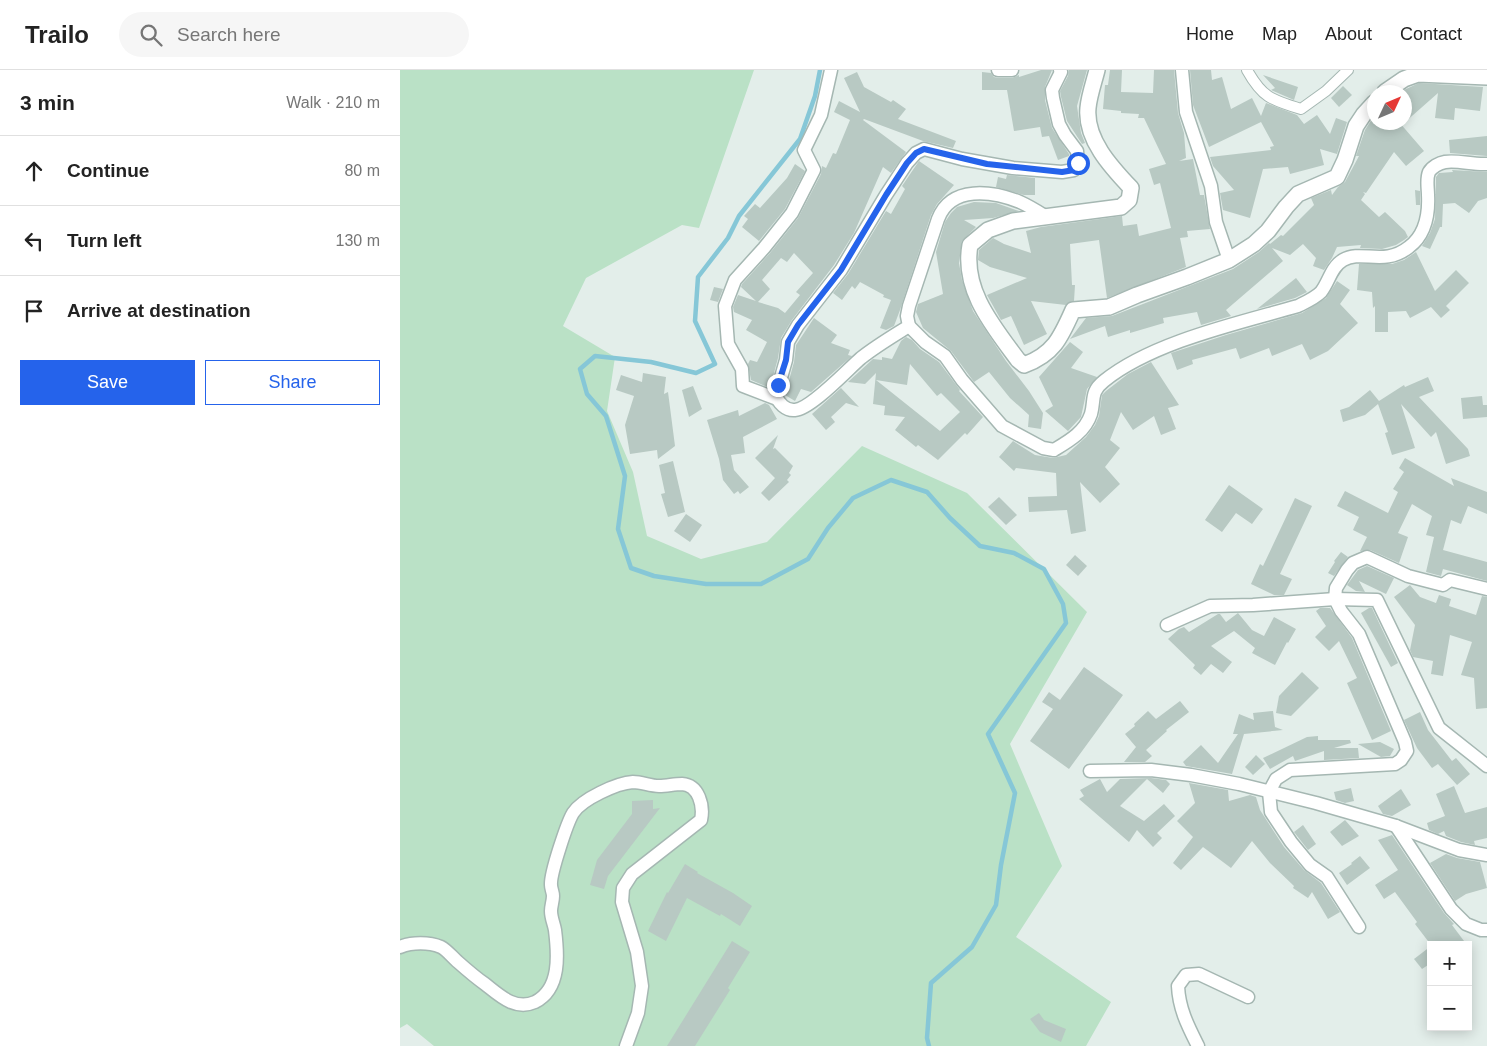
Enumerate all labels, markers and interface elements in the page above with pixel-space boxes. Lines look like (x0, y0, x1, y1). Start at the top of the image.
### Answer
search box (119, 12, 469, 57)
text: Trailo (25, 21, 89, 48)
icon: search (137, 21, 165, 49)
text: Search here (177, 24, 281, 45)
text: Home (1186, 24, 1234, 44)
text: Map (1262, 24, 1297, 44)
text: About (1325, 24, 1372, 44)
text: Contact (1400, 24, 1462, 44)
north arrow (1367, 85, 1412, 130)
text: 3 min (20, 91, 75, 114)
text: Walk · 210 m (286, 94, 380, 111)
route start (1067, 152, 1090, 175)
icon: ahead (20, 157, 48, 185)
text: Continue (67, 160, 149, 181)
text: 80 m (344, 162, 380, 179)
icon: left (20, 227, 48, 255)
text: Turn left (67, 230, 142, 251)
text: 130 m (336, 232, 380, 249)
icon: arrive (20, 297, 48, 325)
text: Arrive at destination (67, 300, 251, 321)
button: Save (20, 360, 195, 405)
button: Share (205, 360, 380, 405)
route end (767, 374, 790, 397)
map controls (1427, 941, 1472, 1031)
button: + (1427, 941, 1472, 986)
button: − (1427, 986, 1472, 1031)

